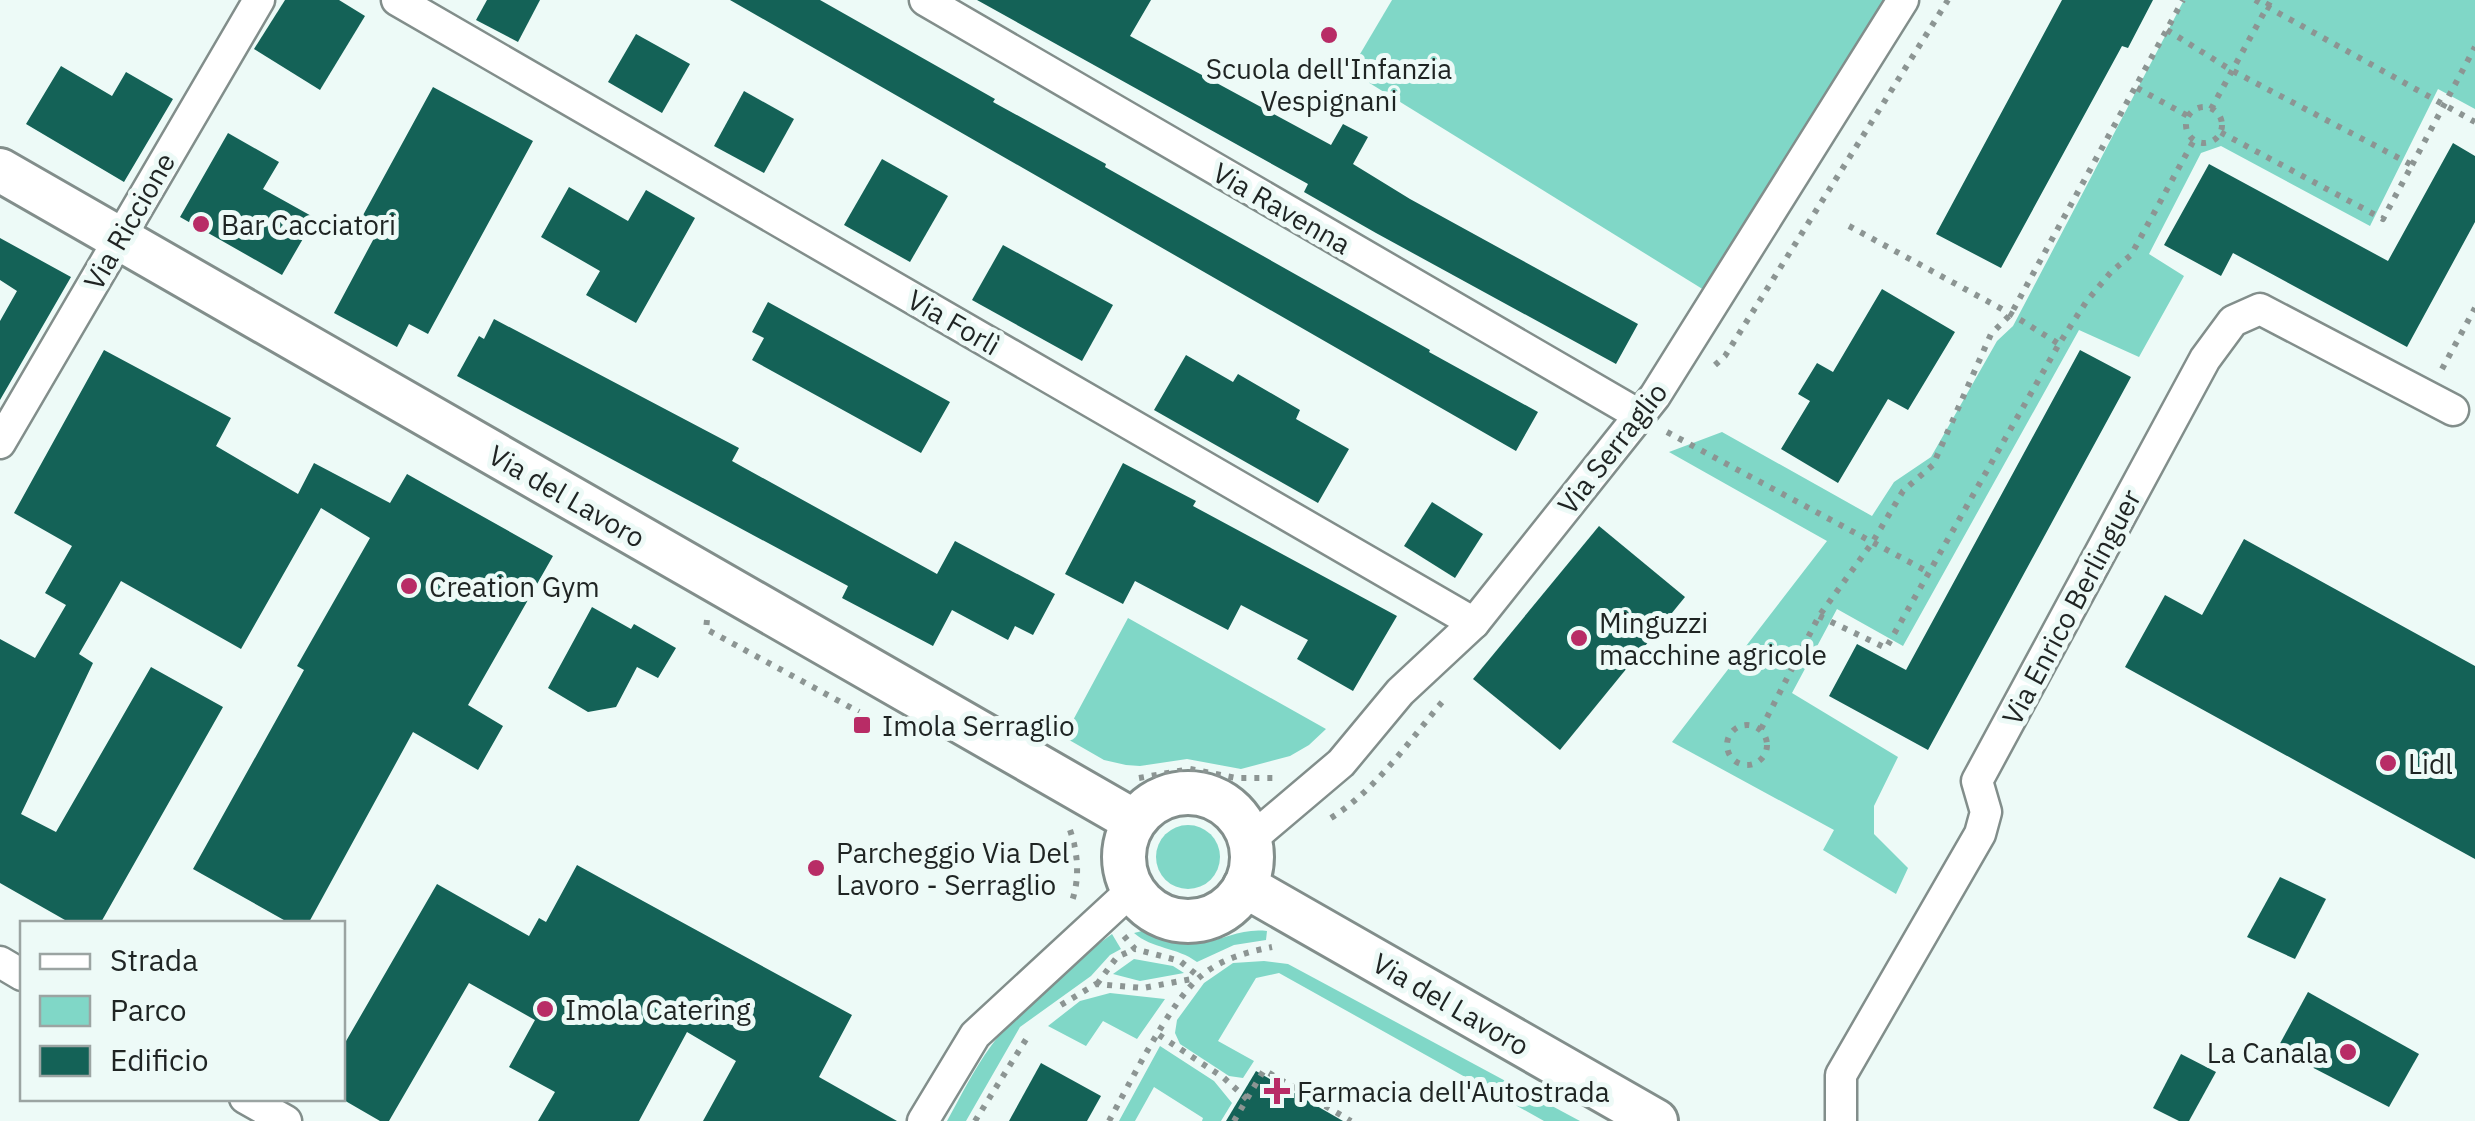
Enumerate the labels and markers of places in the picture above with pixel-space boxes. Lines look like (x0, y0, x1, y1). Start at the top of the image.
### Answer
marker: Scuola dell'Infanzia Vespignani (1318, 24, 1340, 46)
place label: Scuola dell'Infanzia Vespignani (1206, 50, 1452, 119)
place label: Bar Cacciatori (221, 206, 396, 243)
marker: Bar Cacciatori (190, 213, 212, 235)
place label: Creation Gym (429, 568, 600, 605)
marker: Creation Gym (398, 575, 420, 597)
place label: Minguzzi macchine agricole (1599, 604, 1827, 673)
marker: Minguzzi macchine agricole (1568, 627, 1590, 649)
place label: Imola Serraglio (882, 707, 1075, 744)
marker: Imola Serraglio (851, 714, 873, 736)
place label: Lidl (2408, 745, 2453, 782)
marker: Lidl (2377, 752, 2399, 774)
place label: Parcheggio Via Del Lavoro - Serraglio (836, 834, 1069, 903)
marker: Parcheggio Via Del Lavoro - Serraglio (805, 857, 827, 879)
place label: Imola Catering (565, 991, 751, 1028)
marker: Imola Catering (534, 998, 556, 1020)
place label: La Canala (2207, 1034, 2328, 1071)
marker: La Canala (2337, 1041, 2359, 1063)
place label: Farmacia dell'Autostrada (1297, 1073, 1610, 1110)
marker: Farmacia dell'Autostrada (1266, 1080, 1288, 1102)

